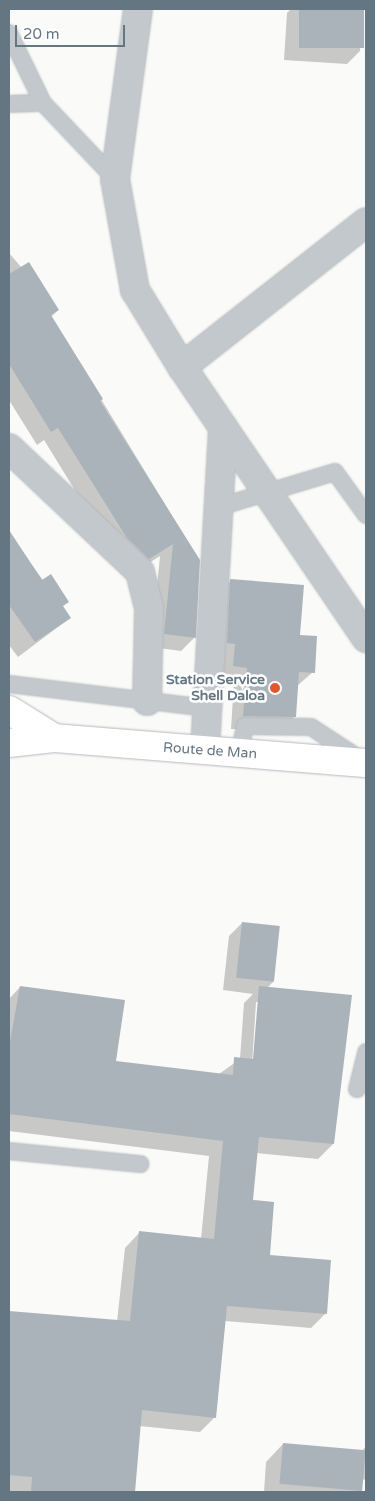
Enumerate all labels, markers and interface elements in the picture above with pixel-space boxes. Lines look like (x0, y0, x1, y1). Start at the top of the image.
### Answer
scale bar (18, 15, 128, 47)
text: 20 m (23, 25, 60, 43)
place label: Station Service Shell Daloa (166, 672, 265, 704)
marker: Station Service Shell Daloa (269, 682, 281, 694)
street label: Route de Man (162, 739, 258, 763)

